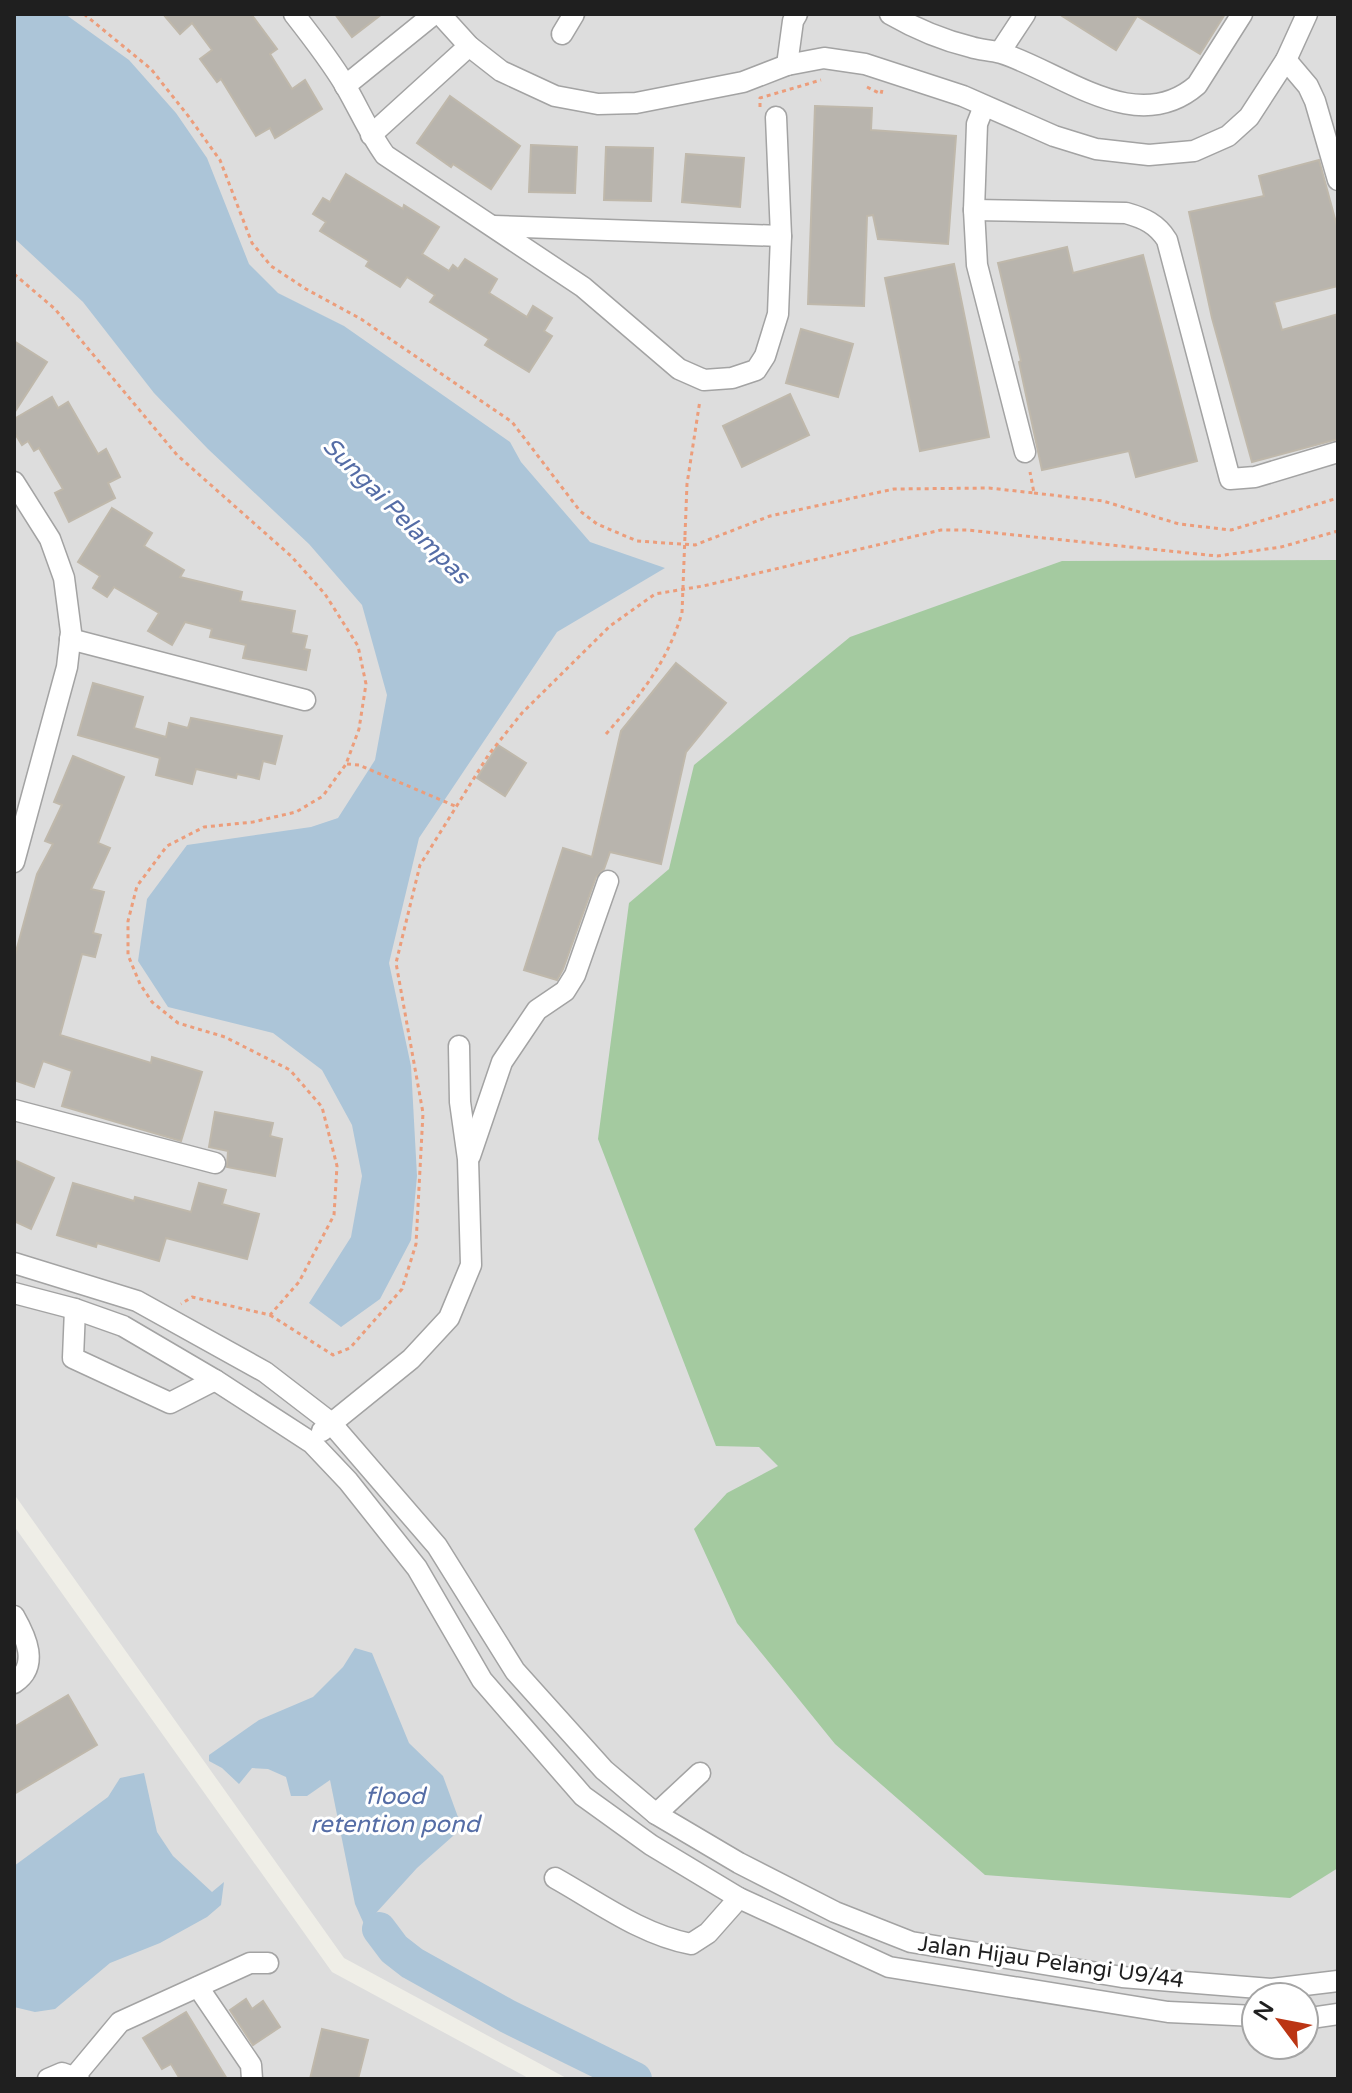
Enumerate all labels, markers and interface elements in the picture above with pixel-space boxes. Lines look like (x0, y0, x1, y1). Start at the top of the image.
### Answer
water label: Sungai Pelampas (317, 432, 476, 591)
water label: flood retention pond (310, 1782, 483, 1839)
street label: Jalan Hijau Pelangi U9/44 (916, 1930, 1186, 1994)
north arrow (1240, 1981, 1320, 2061)
text: N (1248, 1997, 1280, 2025)

